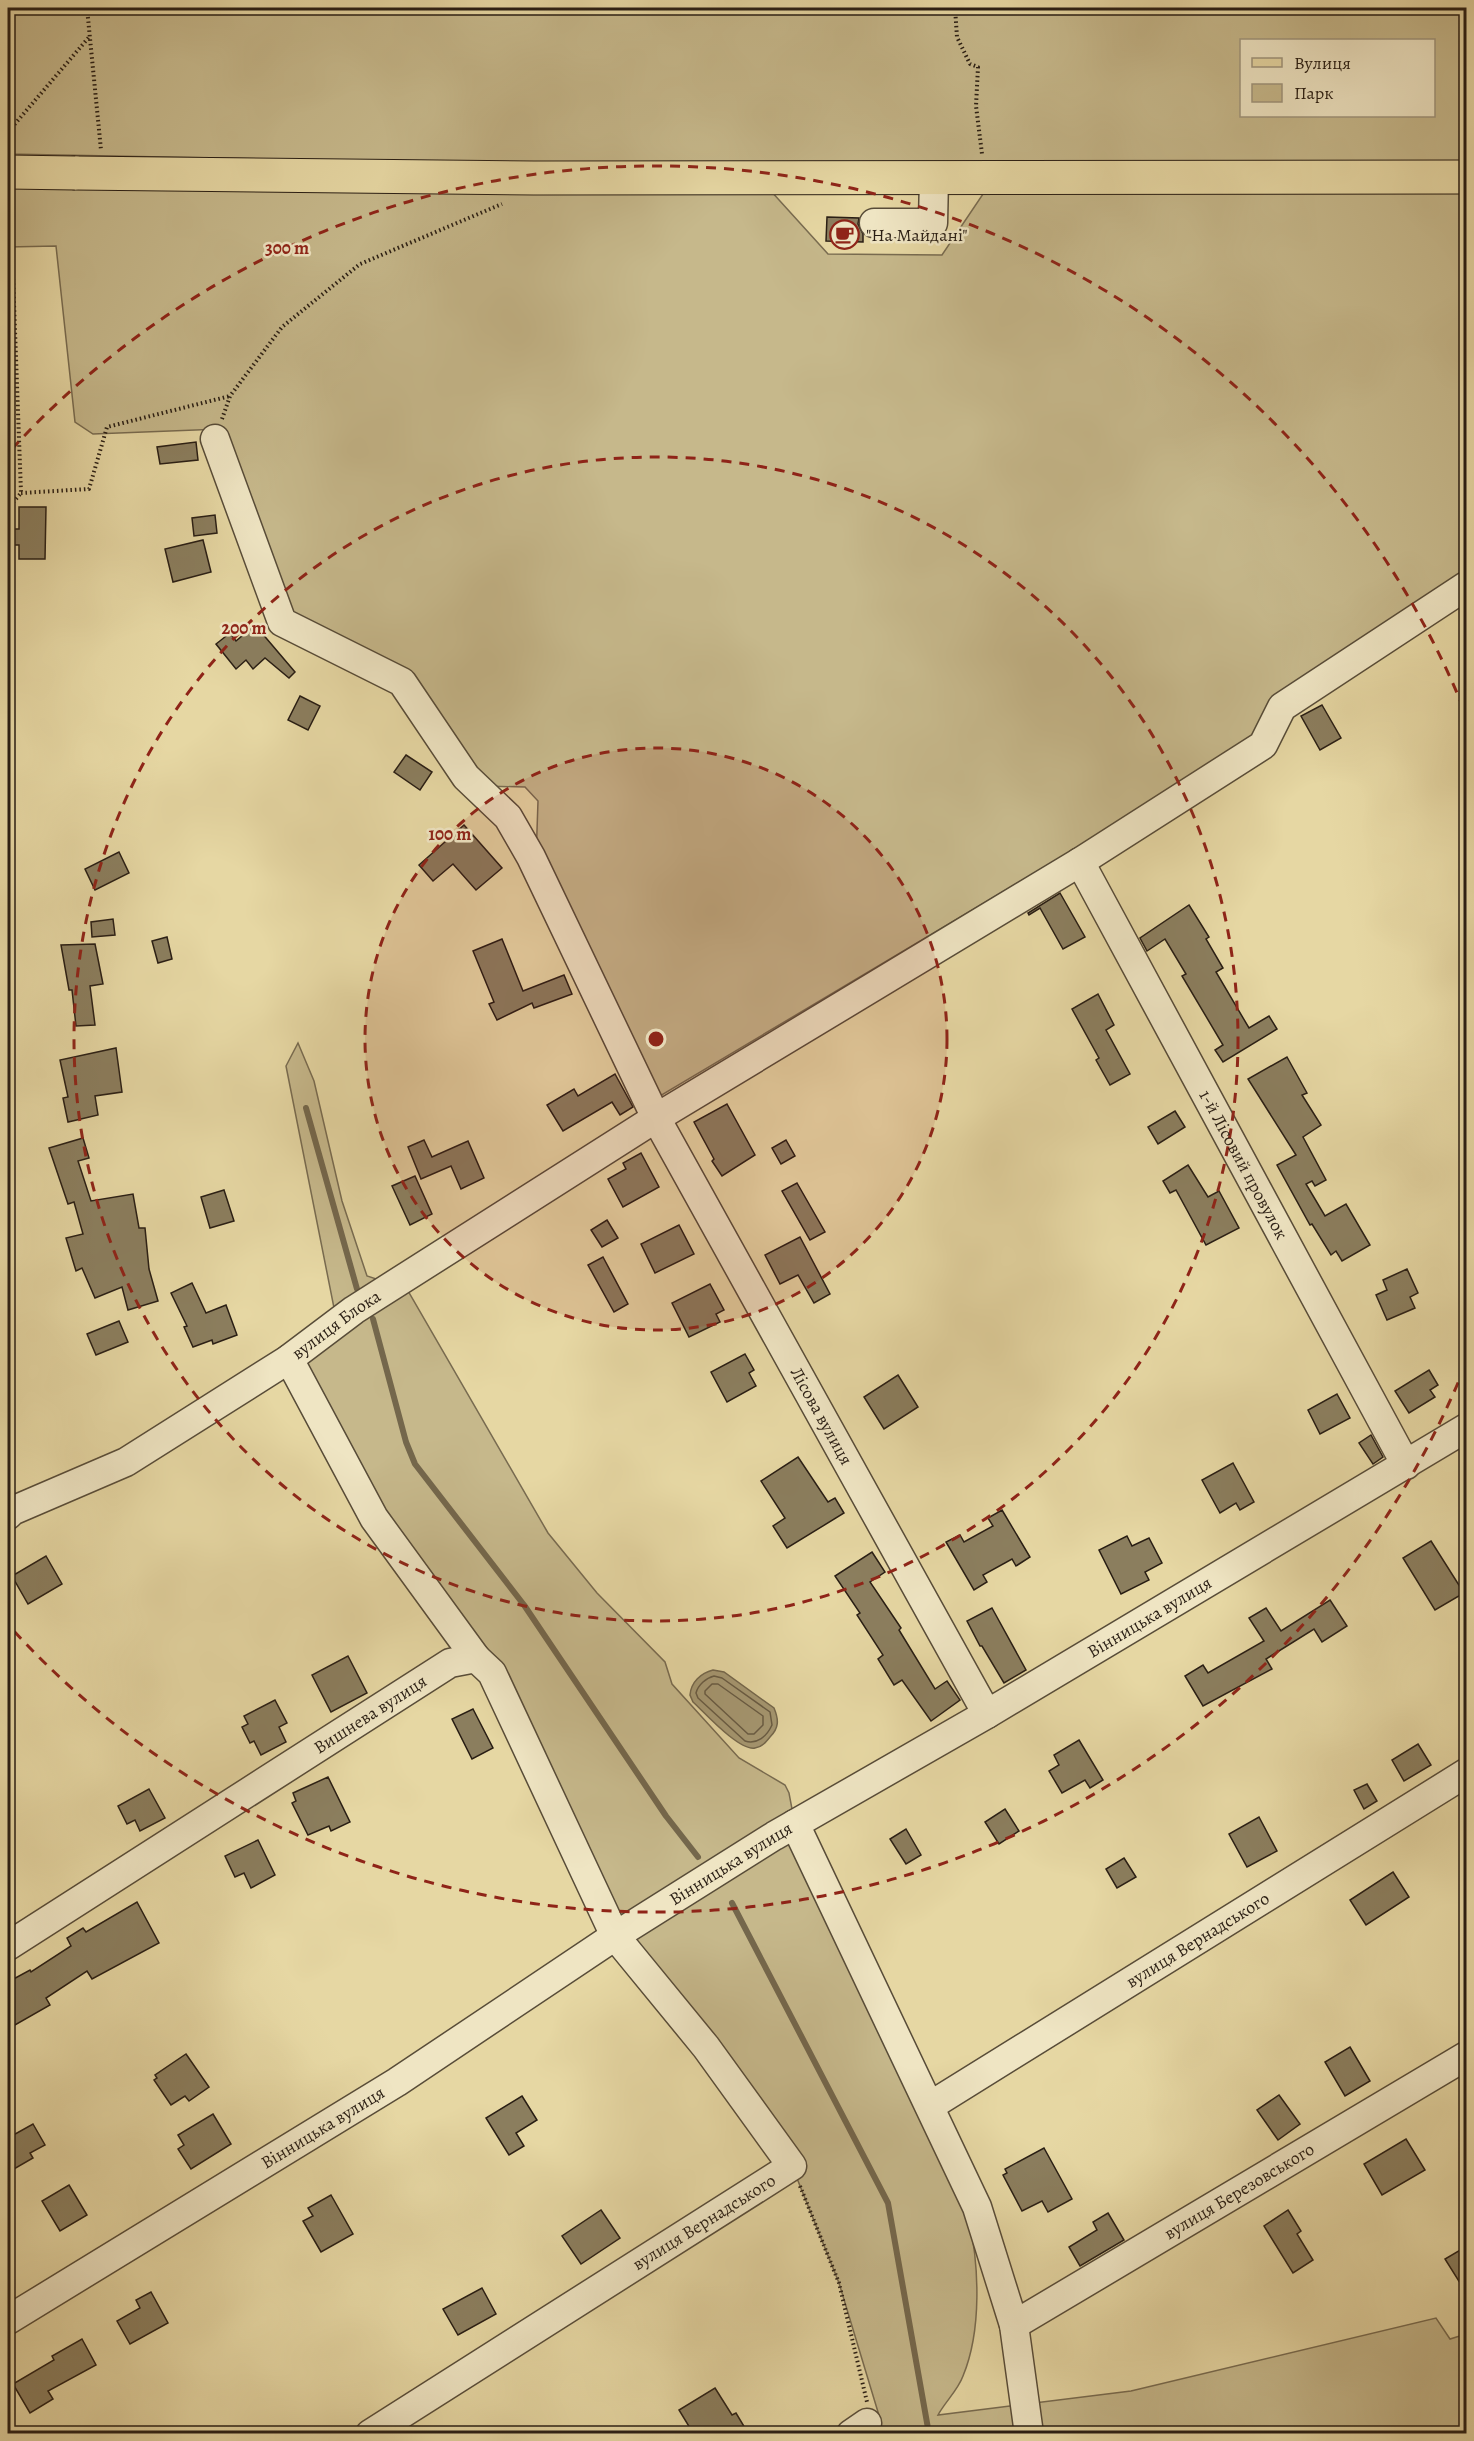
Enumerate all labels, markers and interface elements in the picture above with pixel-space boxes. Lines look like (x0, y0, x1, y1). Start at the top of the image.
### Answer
legend (1240, 39, 1435, 117)
text: Вулиця (1294, 51, 1351, 75)
text: Парк (1294, 81, 1334, 105)
cafe icon: "На Майдані" (829, 219, 861, 251)
place label: "На Майдані" (866, 223, 968, 247)
text: 300 m (265, 236, 309, 260)
text: 200 m (221, 616, 267, 640)
text: 100 m (429, 822, 471, 846)
centre of rings (646, 1029, 666, 1049)
street label: 1-й Лісовий провулок (1193, 1086, 1294, 1244)
street label: вулиця Блока (287, 1284, 386, 1365)
street label: Лісова вулиця (785, 1363, 858, 1469)
street label: Вінницька вулиця (1083, 1571, 1216, 1663)
street label: Вишнева вулиця (309, 1669, 431, 1759)
street label: Вінницька вулиця (665, 1816, 797, 1911)
street label: вулиця Вернадського (1121, 1886, 1274, 1993)
street label: Вінницька вулиця (256, 2080, 389, 2174)
street label: вулиця Березовського (1160, 2137, 1319, 2245)
street label: вулиця Вернадського (628, 2168, 780, 2276)

